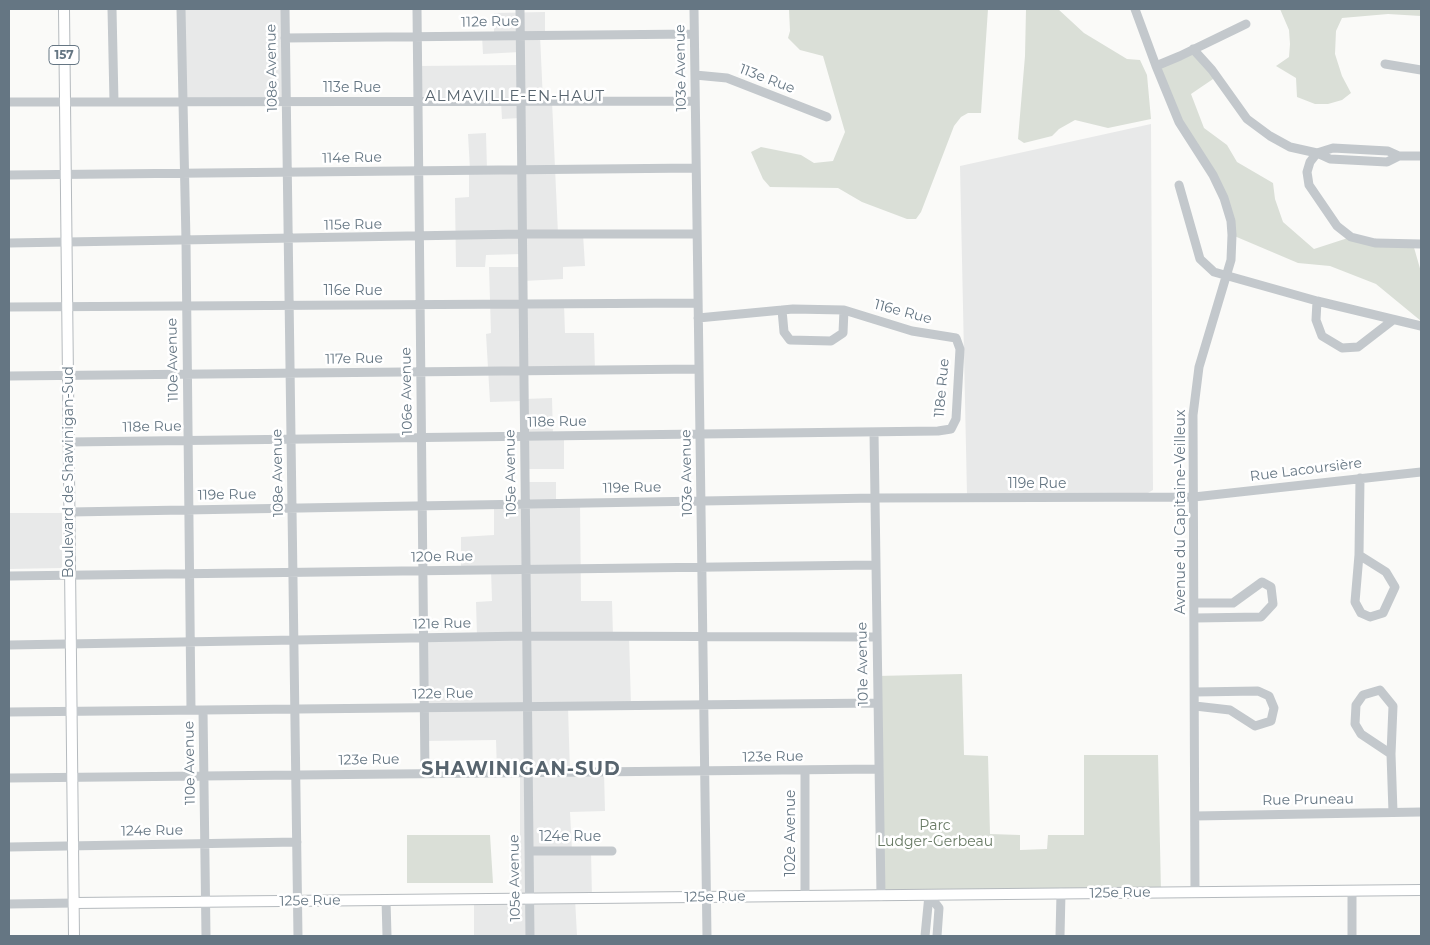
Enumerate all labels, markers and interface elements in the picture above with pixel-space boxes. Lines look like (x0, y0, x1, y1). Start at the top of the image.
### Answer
street label: 112e Rue (461, 13, 519, 31)
street label: 108e Avenue (263, 24, 281, 112)
street label: 103e Avenue (672, 24, 690, 112)
road number: 157 (49, 46, 79, 64)
street label: 113e Rue (737, 61, 797, 97)
street label: 113e Rue (323, 80, 381, 96)
district label: ALMAVILLE-EN-HAUT (423, 88, 607, 106)
street label: 114e Rue (322, 149, 382, 167)
street label: 115e Rue (324, 216, 382, 234)
street label: 116e Rue (324, 283, 382, 299)
street label: 116e Rue (872, 296, 934, 328)
street label: 110e Avenue (164, 318, 182, 402)
street label: 106e Avenue (398, 347, 416, 435)
street label: 117e Rue (325, 350, 383, 368)
street label: 118e Rue (931, 358, 953, 418)
street label: Boulevard de Shawinigan-Sud (61, 366, 77, 578)
street label: Avenue du Capitaine-Veilleux (1173, 410, 1189, 614)
street label: 118e Rue (527, 413, 587, 431)
street label: 118e Rue (122, 418, 182, 436)
street label: 108e Avenue (269, 429, 287, 517)
street label: 105e Avenue (502, 429, 520, 517)
street label: 103e Avenue (678, 429, 696, 517)
street label: Rue Lacoursière (1249, 455, 1363, 485)
street label: 119e Rue (1008, 476, 1066, 492)
street label: 119e Rue (602, 479, 662, 497)
street label: 119e Rue (197, 486, 257, 504)
street label: 120e Rue (411, 548, 473, 566)
street label: 121e Rue (413, 615, 471, 633)
street label: 101e Avenue (854, 622, 872, 706)
street label: 122e Rue (412, 685, 474, 703)
street label: 110e Avenue (181, 721, 199, 805)
street label: 123e Rue (742, 748, 804, 766)
street label: 123e Rue (338, 751, 400, 769)
district label: SHAWINIGAN-SUD (420, 758, 622, 780)
street label: 102e Avenue (783, 789, 799, 877)
street label: Rue Pruneau (1262, 791, 1354, 809)
park label: Parc Ludger-Gerbeau (877, 818, 993, 850)
street label: 124e Rue (121, 822, 183, 840)
street label: 124e Rue (539, 829, 601, 845)
street label: 105e Avenue (506, 834, 524, 922)
street label: 125e Rue (1089, 884, 1151, 902)
street label: 125e Rue (684, 888, 746, 906)
street label: 125e Rue (279, 892, 341, 910)

